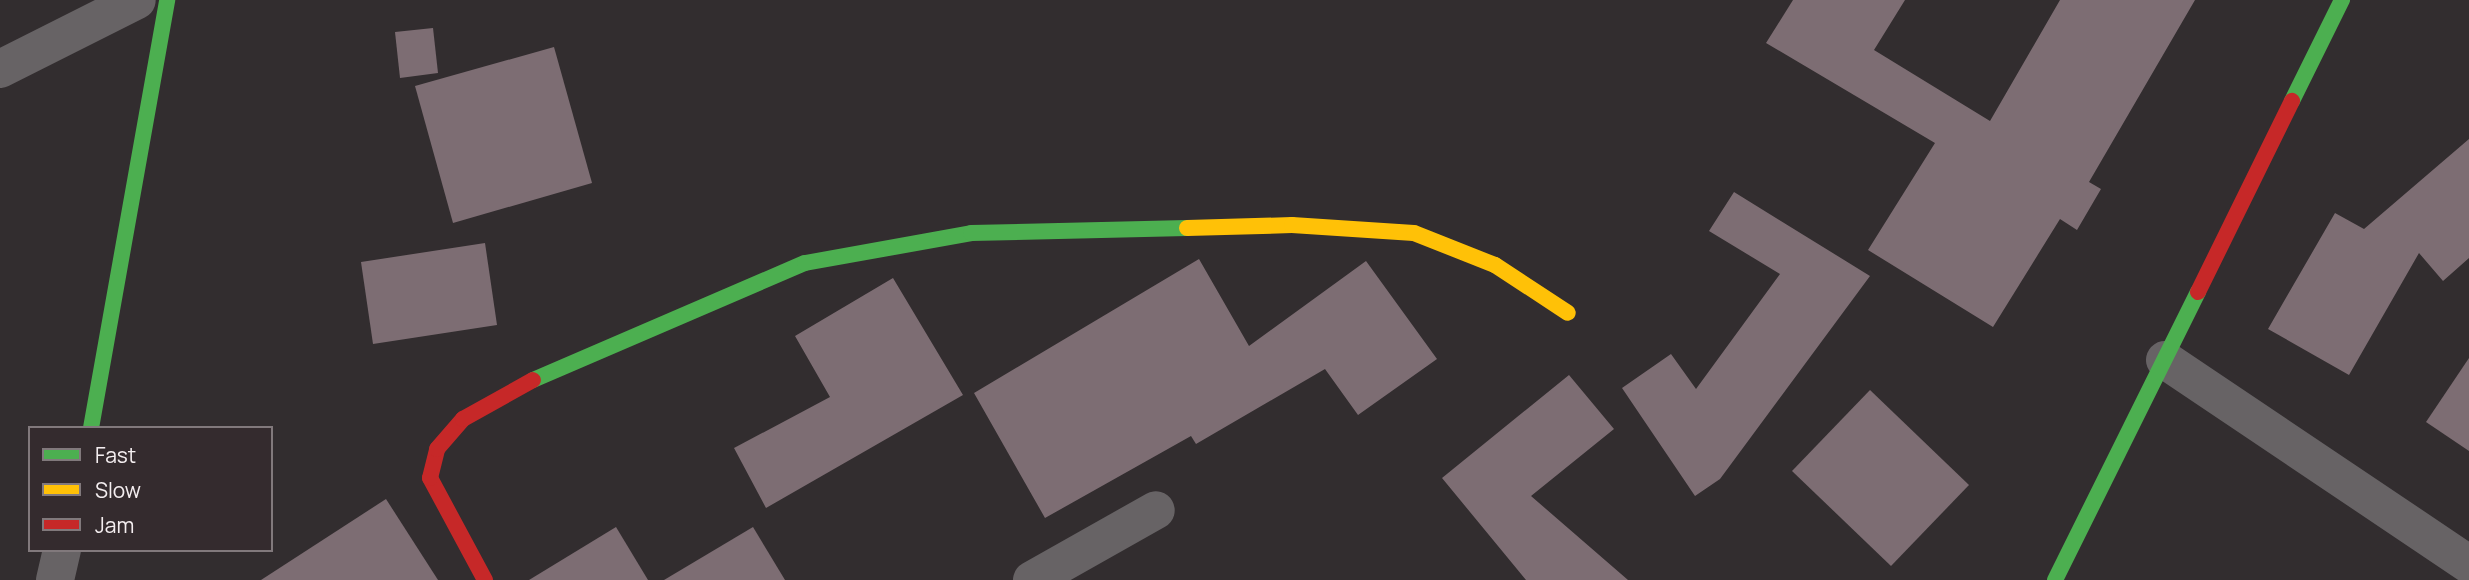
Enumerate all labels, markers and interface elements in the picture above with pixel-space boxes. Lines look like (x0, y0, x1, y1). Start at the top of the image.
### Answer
legend (28, 426, 273, 552)
text: Fast (95, 441, 136, 469)
text: Slow (95, 476, 141, 504)
text: Jam (95, 511, 134, 539)

